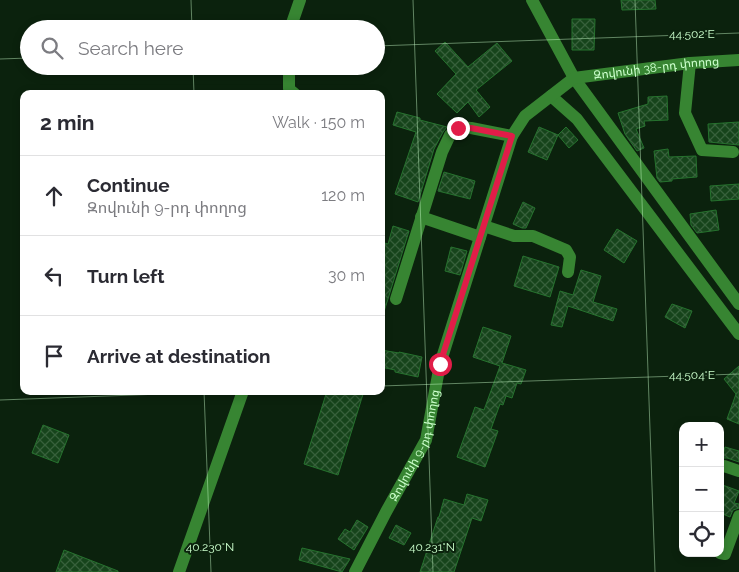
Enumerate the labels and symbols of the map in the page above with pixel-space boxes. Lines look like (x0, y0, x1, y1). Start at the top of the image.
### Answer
text: 44.502°E (669, 27, 715, 41)
street label: Զովունի 38-րդ փողոց (592, 54, 720, 82)
route end (447, 117, 470, 140)
route start (429, 353, 452, 376)
text: 44.504°E (669, 368, 715, 382)
street label: Զովունի 9-րդ փողոց (386, 388, 442, 504)
text: 40.230°N (186, 540, 234, 554)
text: 40.231°N (409, 540, 455, 554)

